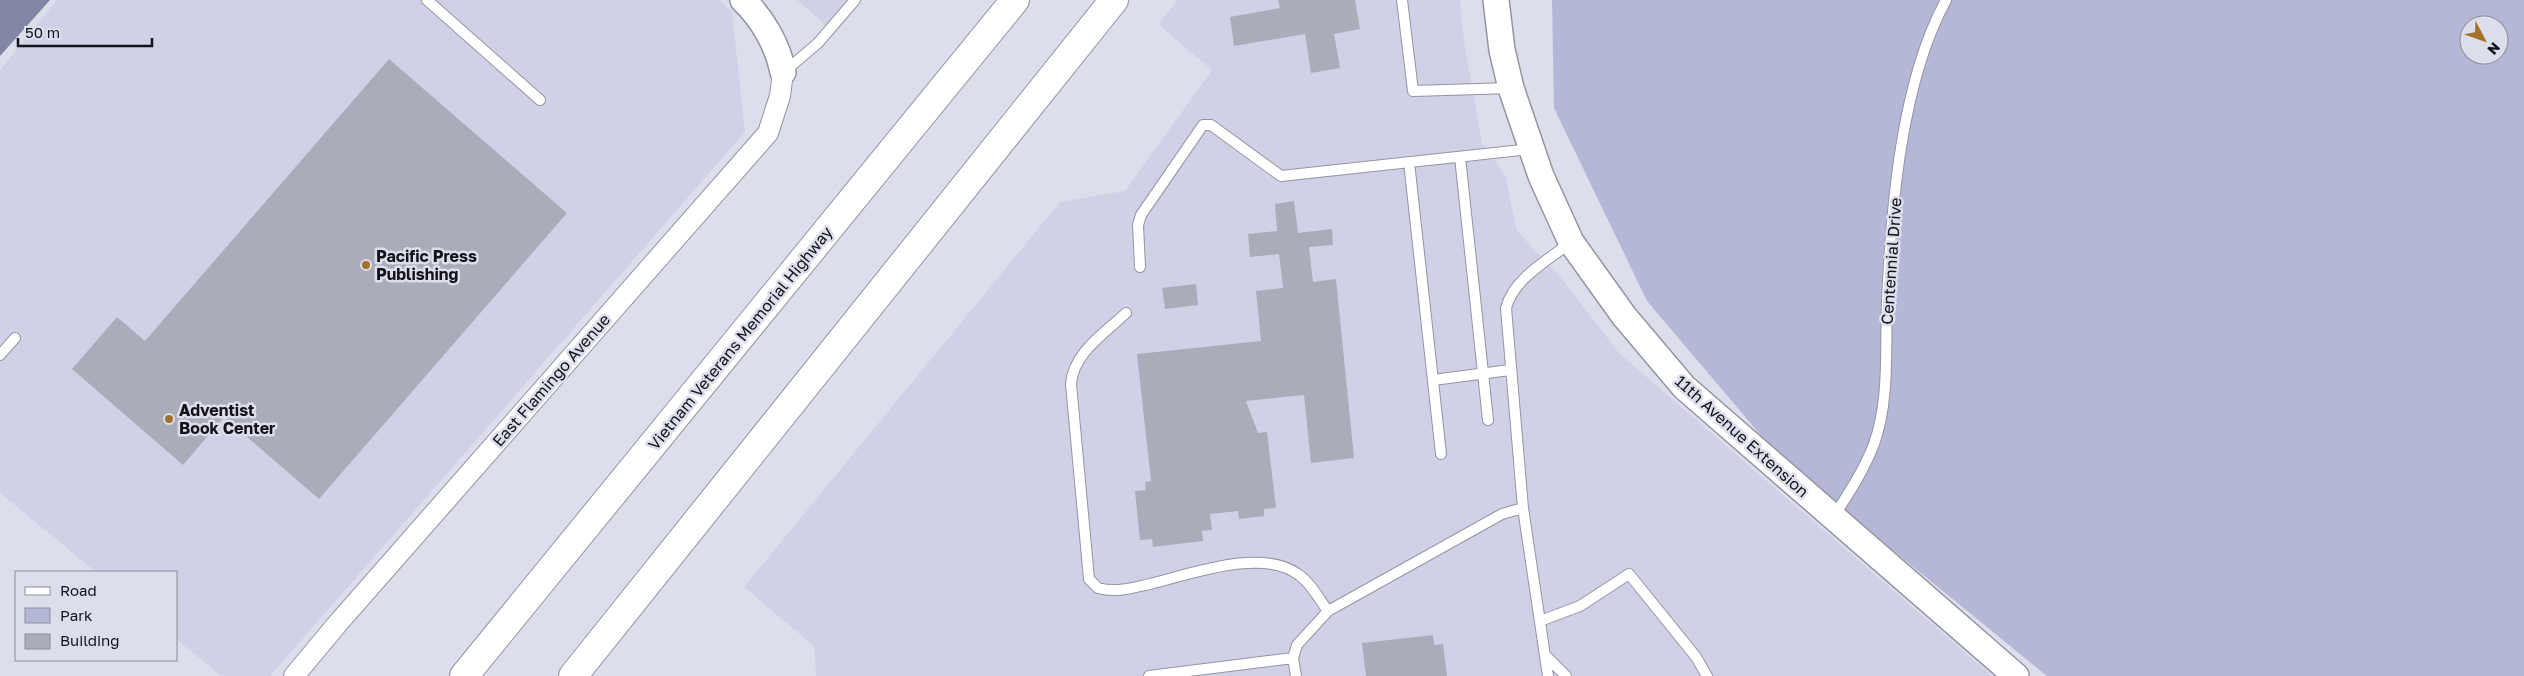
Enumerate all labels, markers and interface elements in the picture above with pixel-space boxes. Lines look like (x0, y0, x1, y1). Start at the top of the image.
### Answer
scale bar (18, 15, 151, 47)
north arrow (2459, 15, 2509, 65)
text: 50 m (25, 23, 60, 41)
text: N (2484, 39, 2504, 58)
street label: Centennial Drive (1877, 197, 1905, 325)
street label: Vietnam Veterans Memorial Highway (644, 222, 836, 454)
place label: Pacific Press Publishing (376, 246, 477, 284)
marker: Pacific Press Publishing (360, 259, 372, 271)
street label: East Flamingo Avenue (488, 310, 614, 450)
street label: 11th Avenue Extension (1671, 371, 1813, 501)
place label: Adventist Book Center (179, 400, 275, 438)
marker: Adventist Book Center (163, 413, 175, 425)
legend (15, 571, 178, 661)
text: Road (60, 581, 97, 599)
text: Park (60, 606, 93, 624)
text: Building (60, 631, 120, 649)

